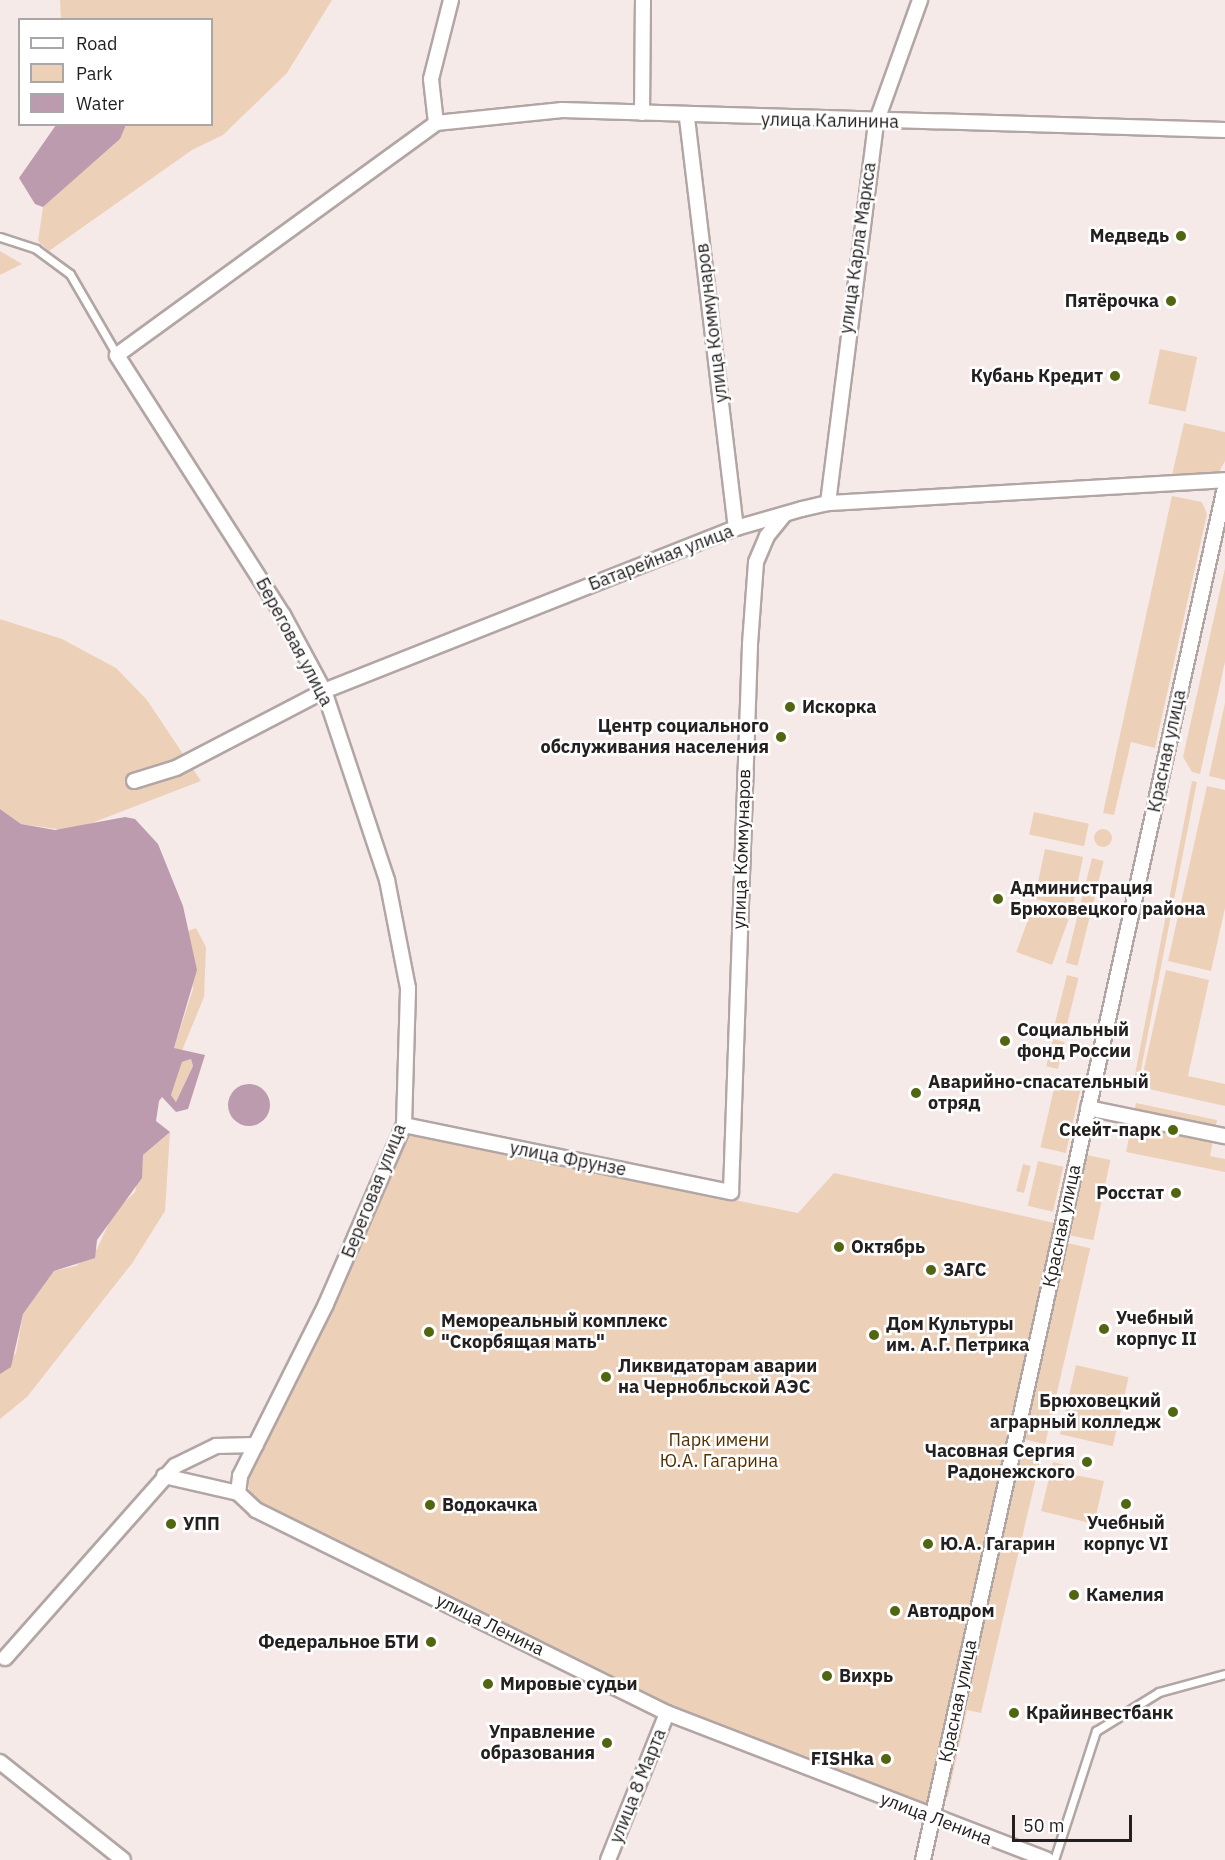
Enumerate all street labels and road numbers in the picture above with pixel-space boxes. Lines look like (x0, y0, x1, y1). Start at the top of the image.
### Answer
street label: улица Калинина (761, 109, 899, 133)
street label: улица Карла Маркса (835, 161, 881, 335)
street label: улица Коммунаров (692, 242, 732, 404)
street label: Батарейная улица (586, 520, 736, 596)
street label: Береговая улица (251, 574, 337, 710)
street label: Красная улица (1143, 688, 1191, 814)
street label: улица Коммунаров (728, 768, 756, 930)
street label: Береговая улица (337, 1121, 411, 1261)
street label: улица Фрунзе (508, 1137, 628, 1181)
street label: Красная улица (1038, 1163, 1086, 1289)
street label: улица Ленина (432, 1590, 548, 1660)
street label: Красная улица (934, 1638, 982, 1764)
street label: улица 8 Марта (605, 1726, 671, 1846)
street label: улица Ленина (877, 1788, 995, 1850)

